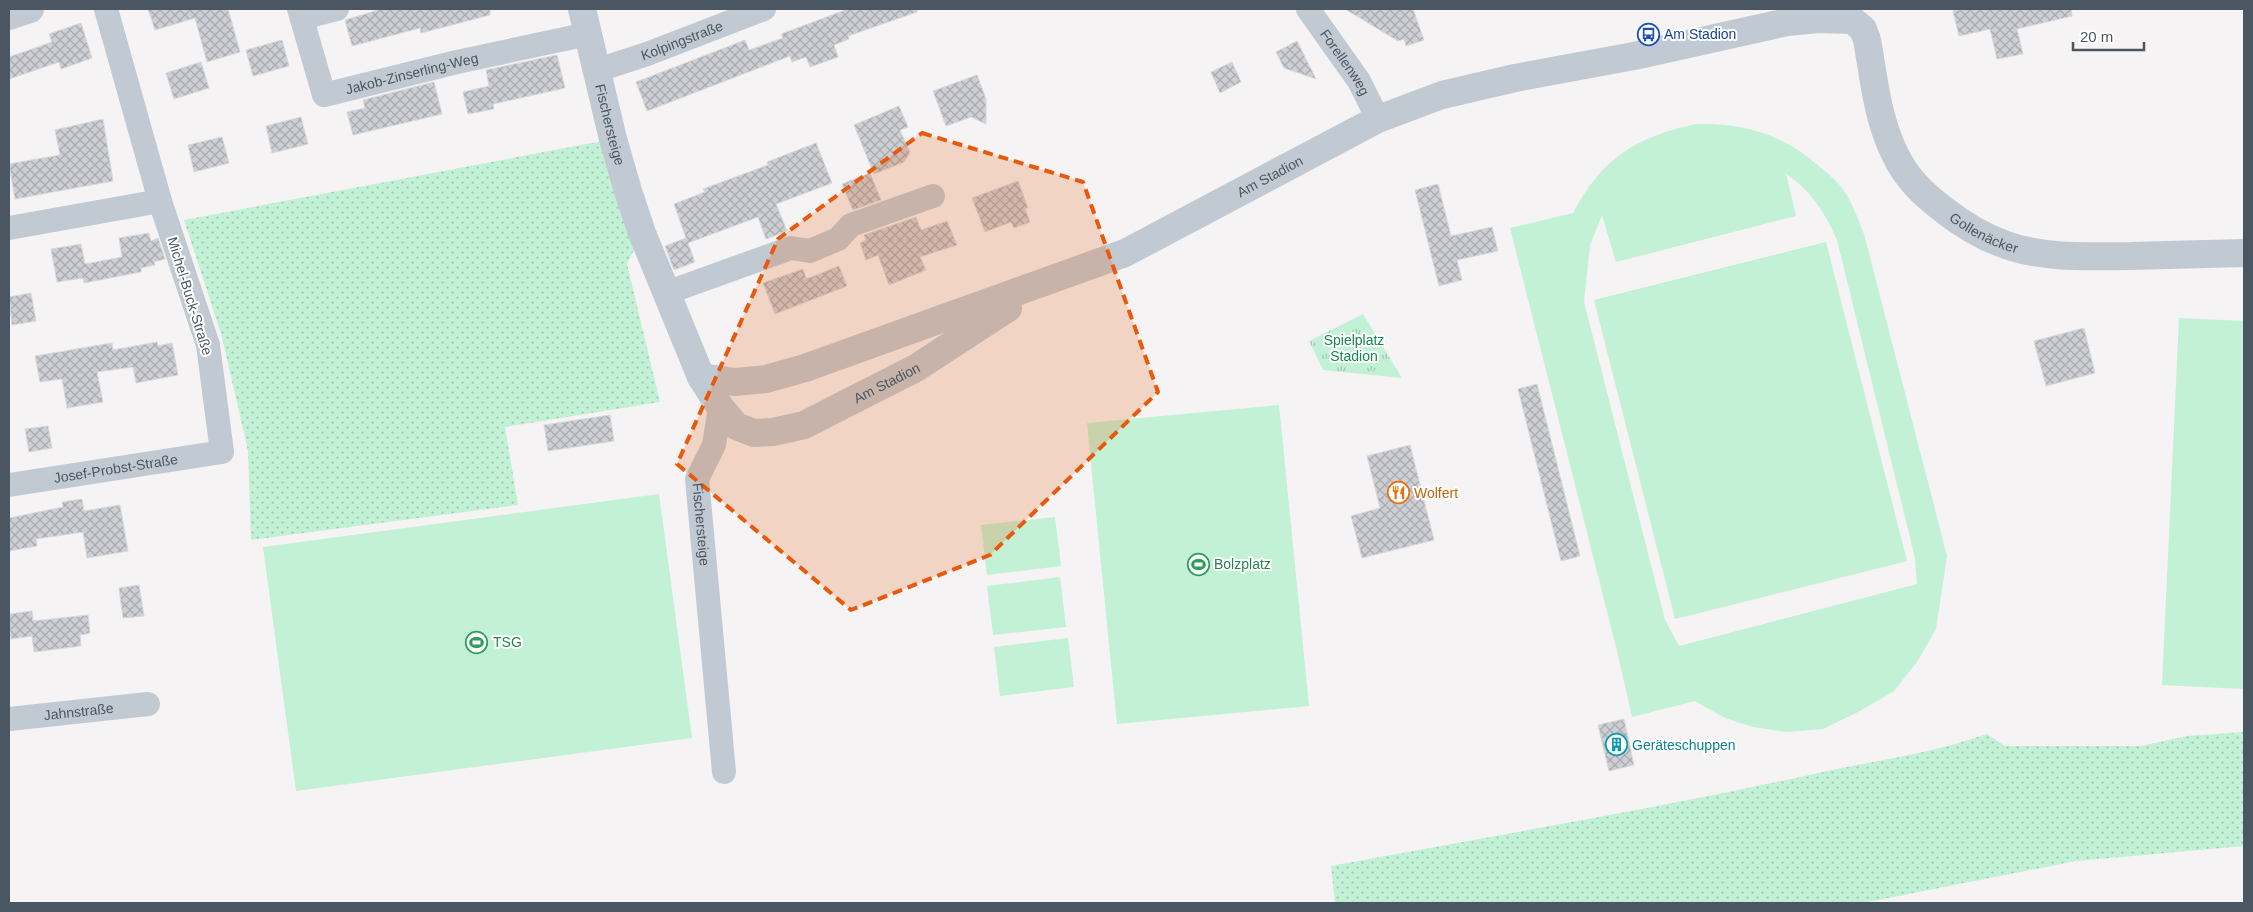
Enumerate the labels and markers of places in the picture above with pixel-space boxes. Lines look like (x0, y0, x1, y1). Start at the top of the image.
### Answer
bus stop icon: Am Stadion (1636, 22, 1660, 46)
place label: Am Stadion (1664, 26, 1736, 42)
restaurant icon: Wolfert (1386, 481, 1410, 505)
place label: Wolfert (1414, 485, 1458, 501)
sports icon: Bolzplatz (1186, 552, 1210, 576)
place label: Bolzplatz (1214, 556, 1271, 572)
sports icon: TSG (465, 630, 489, 654)
place label: TSG (493, 634, 522, 650)
building icon: Geräteschuppen (1604, 733, 1628, 757)
place label: Geräteschuppen (1632, 737, 1736, 753)

